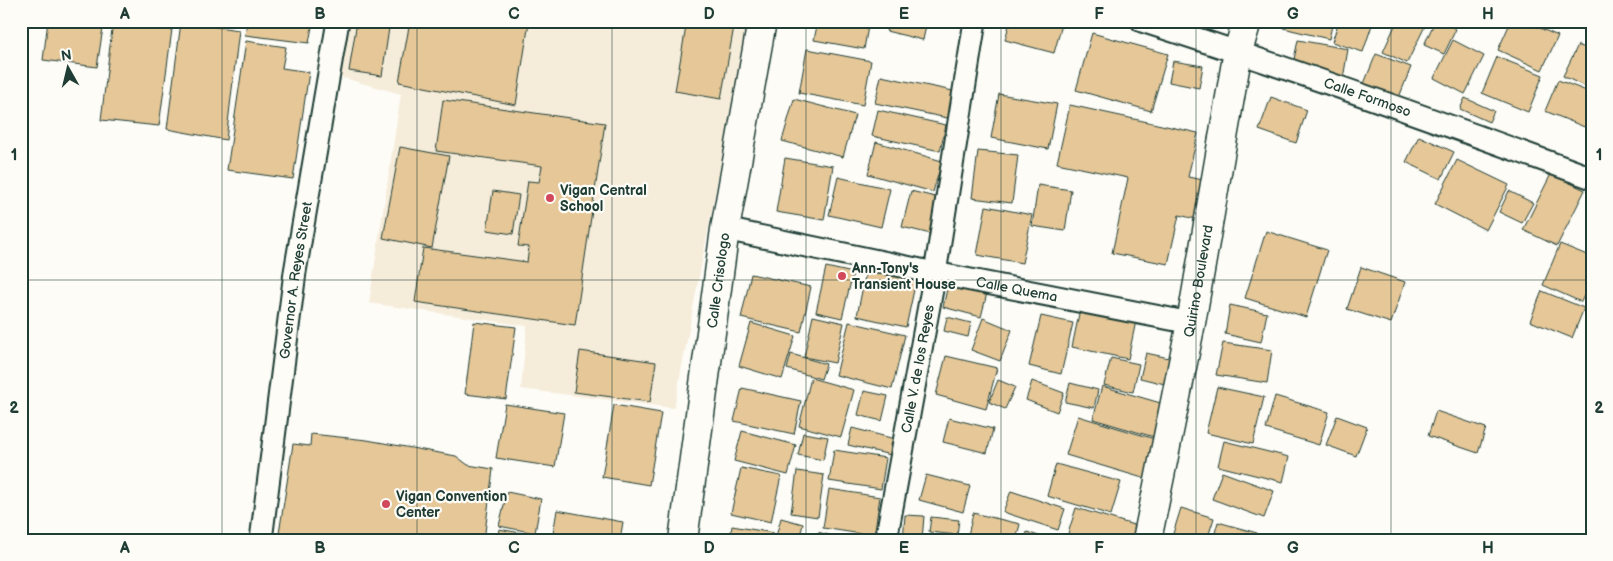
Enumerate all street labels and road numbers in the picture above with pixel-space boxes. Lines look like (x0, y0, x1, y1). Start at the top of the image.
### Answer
street label: Calle Formoso (1322, 74, 1414, 120)
street label: Governor A. Reyes Street (276, 200, 316, 360)
street label: Quirino Boulevard (1180, 224, 1216, 339)
street label: Calle Crisologo (703, 231, 733, 329)
street label: Calle Quema (975, 273, 1059, 305)
street label: Calle V. de los Reyes (897, 303, 938, 434)

